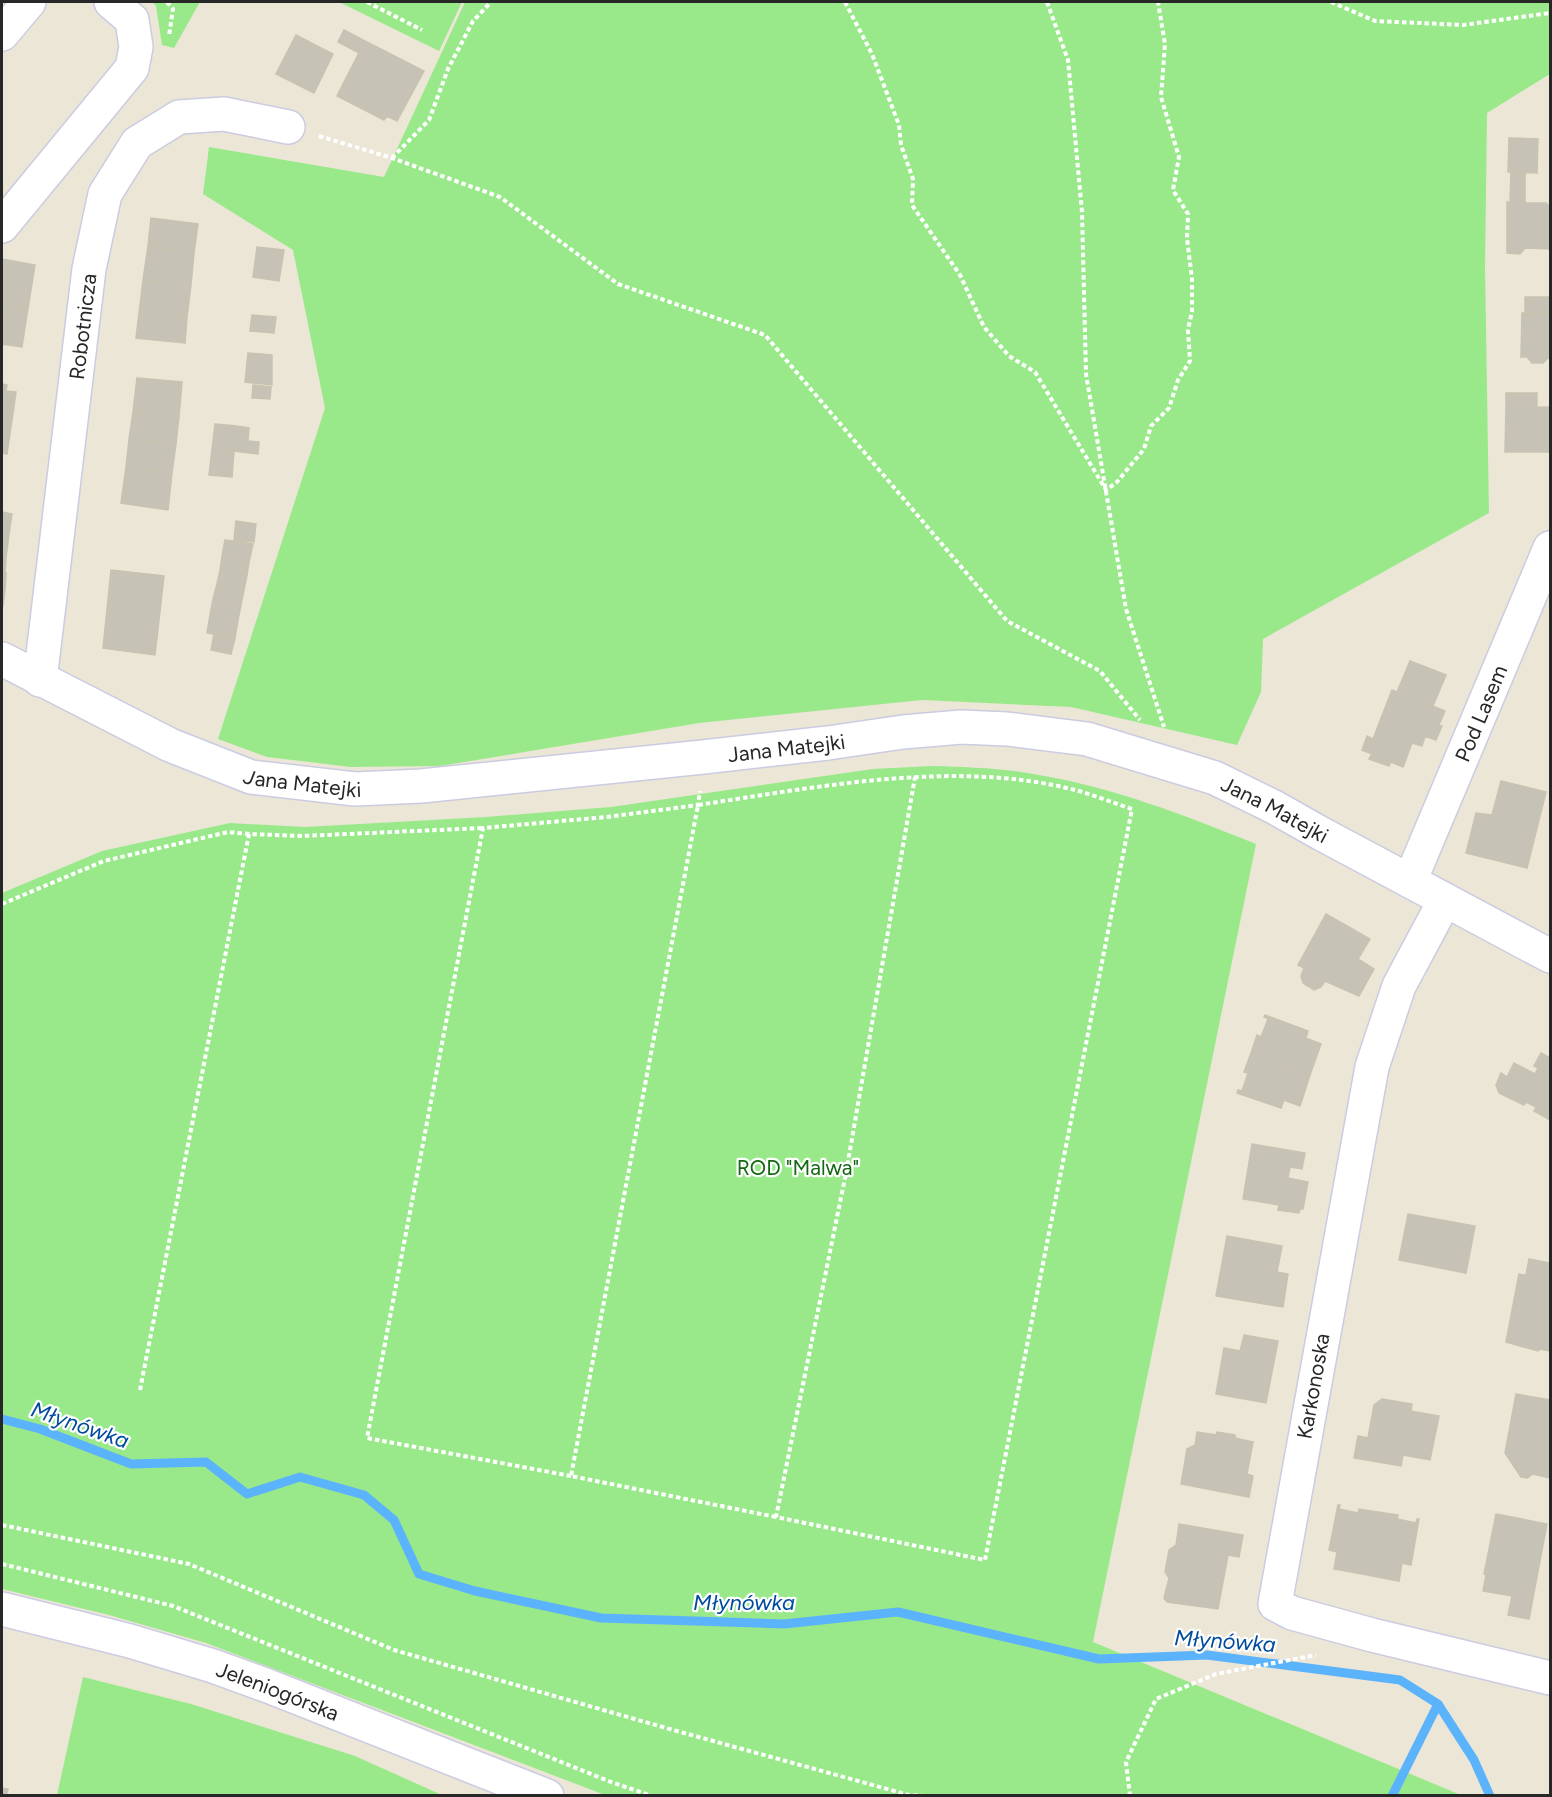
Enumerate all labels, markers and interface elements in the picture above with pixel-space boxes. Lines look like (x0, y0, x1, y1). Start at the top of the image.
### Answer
street label: Robotnicza (63, 272, 101, 381)
street label: Pod Lasem (1449, 661, 1512, 765)
street label: Jana Matejki (727, 728, 847, 767)
street label: Jana Matejki (240, 763, 362, 802)
street label: Jana Matejki (1217, 771, 1333, 848)
park label: ROD "Malwa" (737, 1155, 859, 1180)
street label: Karkonoska (1291, 1331, 1335, 1441)
water label: Młynówka (27, 1396, 133, 1454)
water label: Młynówka (693, 1589, 795, 1616)
water label: Młynówka (1173, 1624, 1277, 1658)
street label: Jeleniogórska (213, 1656, 343, 1725)

